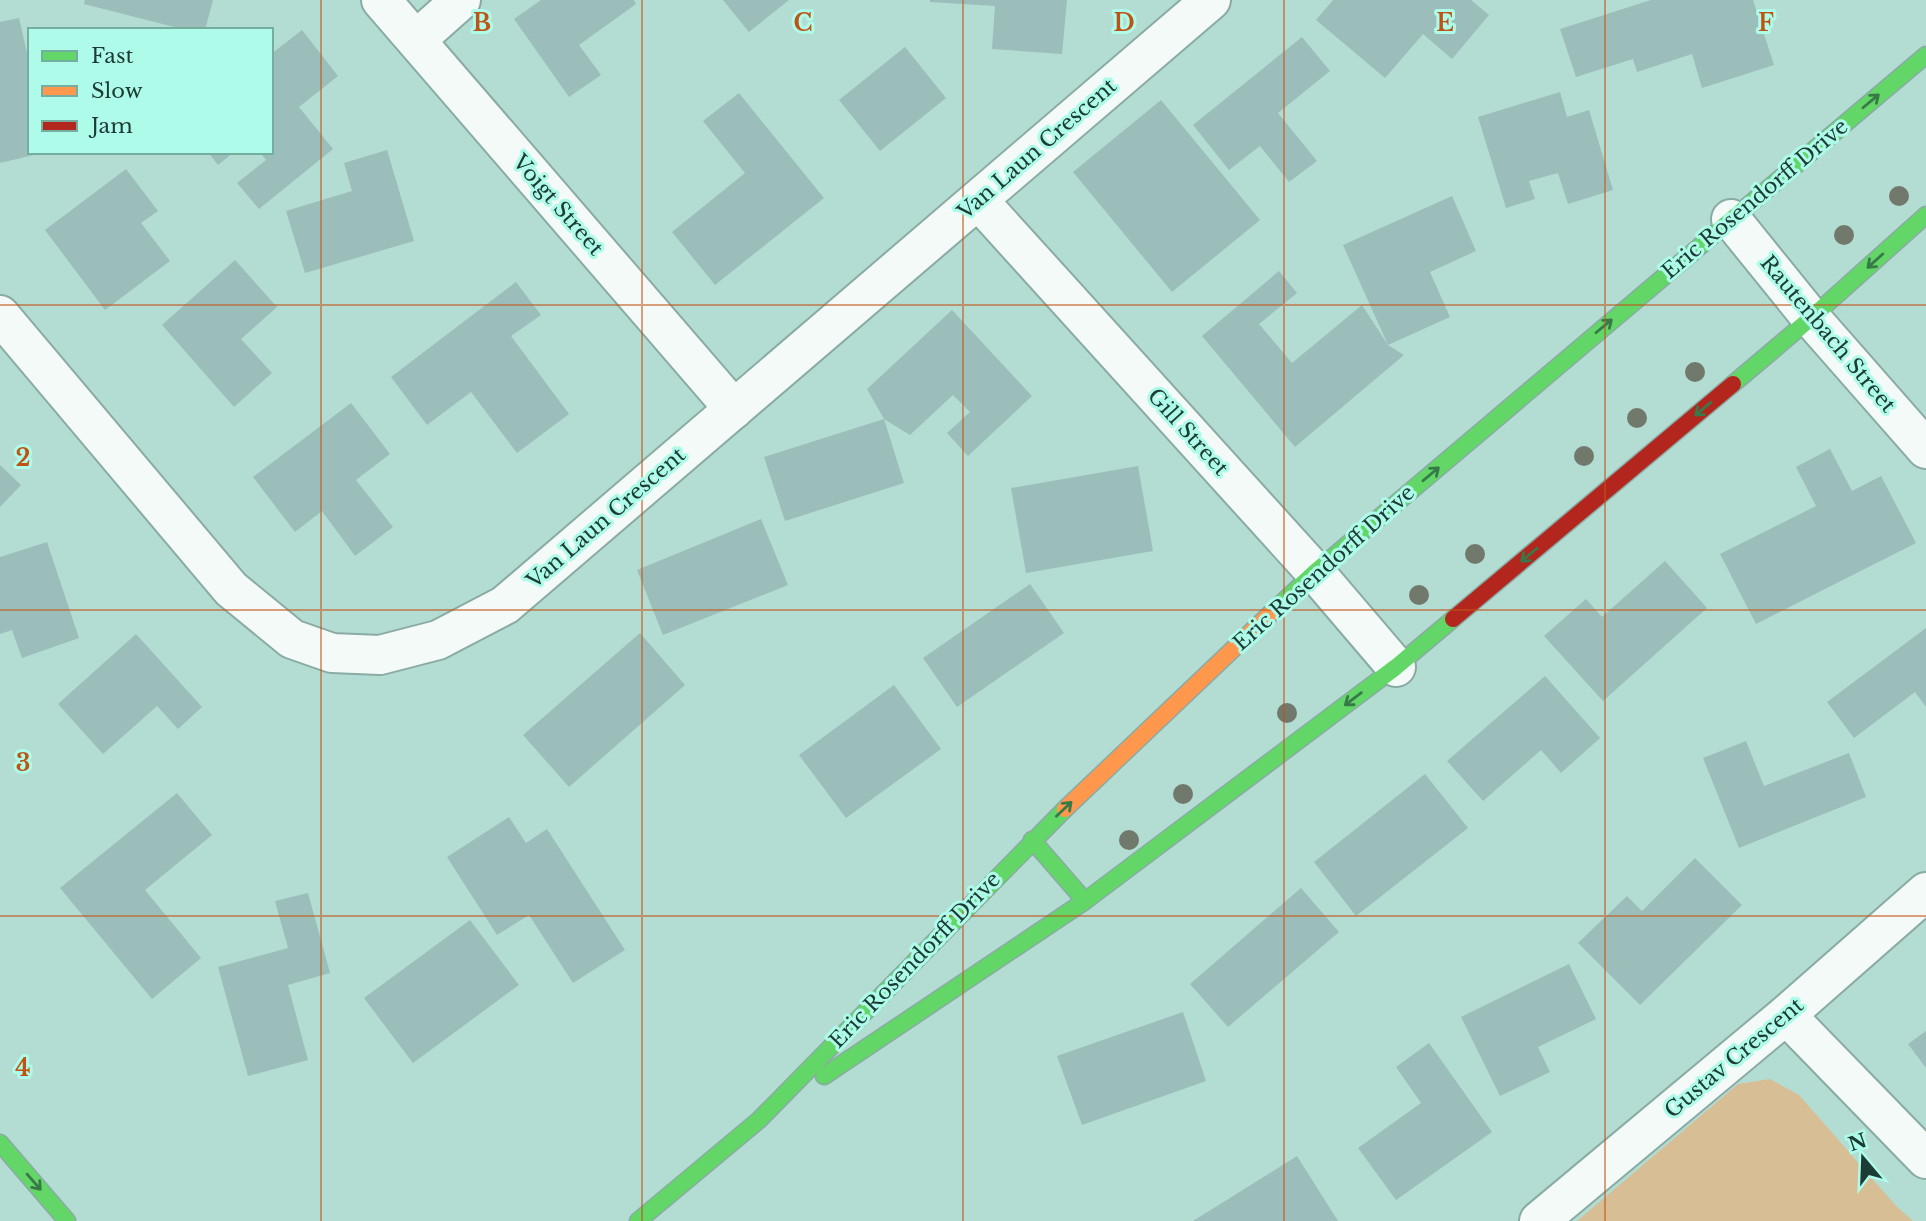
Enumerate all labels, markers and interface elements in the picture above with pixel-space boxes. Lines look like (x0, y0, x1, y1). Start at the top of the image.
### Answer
text: B (473, 9, 491, 37)
text: C (794, 9, 812, 37)
text: D (1113, 9, 1135, 37)
text: E (1436, 9, 1454, 37)
text: F (1758, 9, 1774, 37)
legend (28, 28, 273, 154)
text: Fast (91, 43, 133, 69)
street label: Van Laun Crescent (952, 73, 1122, 226)
text: Slow (91, 78, 143, 104)
one-way arrow (1862, 93, 1880, 109)
text: Jam (88, 113, 133, 139)
street label: Eric Rosendorff Drive (1657, 113, 1853, 285)
street label: Voigt Street (506, 148, 609, 261)
street label: Rautenbach Street (1755, 250, 1901, 418)
one-way arrow (1866, 253, 1884, 269)
one-way arrow (1595, 318, 1613, 334)
street label: Gill Street (1142, 383, 1234, 481)
one-way arrow (1694, 401, 1712, 417)
street label: Van Laun Crescent (521, 442, 691, 595)
text: 2 (16, 444, 30, 472)
one-way arrow (1421, 466, 1439, 482)
street label: Eric Rosendorff Drive (1228, 480, 1420, 656)
one-way arrow (1520, 548, 1538, 563)
one-way arrow (1344, 692, 1362, 707)
text: 3 (16, 749, 30, 777)
one-way arrow (1055, 801, 1072, 818)
street label: Eric Rosendorff Drive (824, 866, 1006, 1054)
street label: Gustav Crescent (1659, 992, 1809, 1124)
text: 4 (15, 1054, 31, 1082)
north arrow (1828, 1123, 1898, 1193)
text: N (1845, 1129, 1870, 1156)
one-way arrow (26, 1173, 42, 1191)

